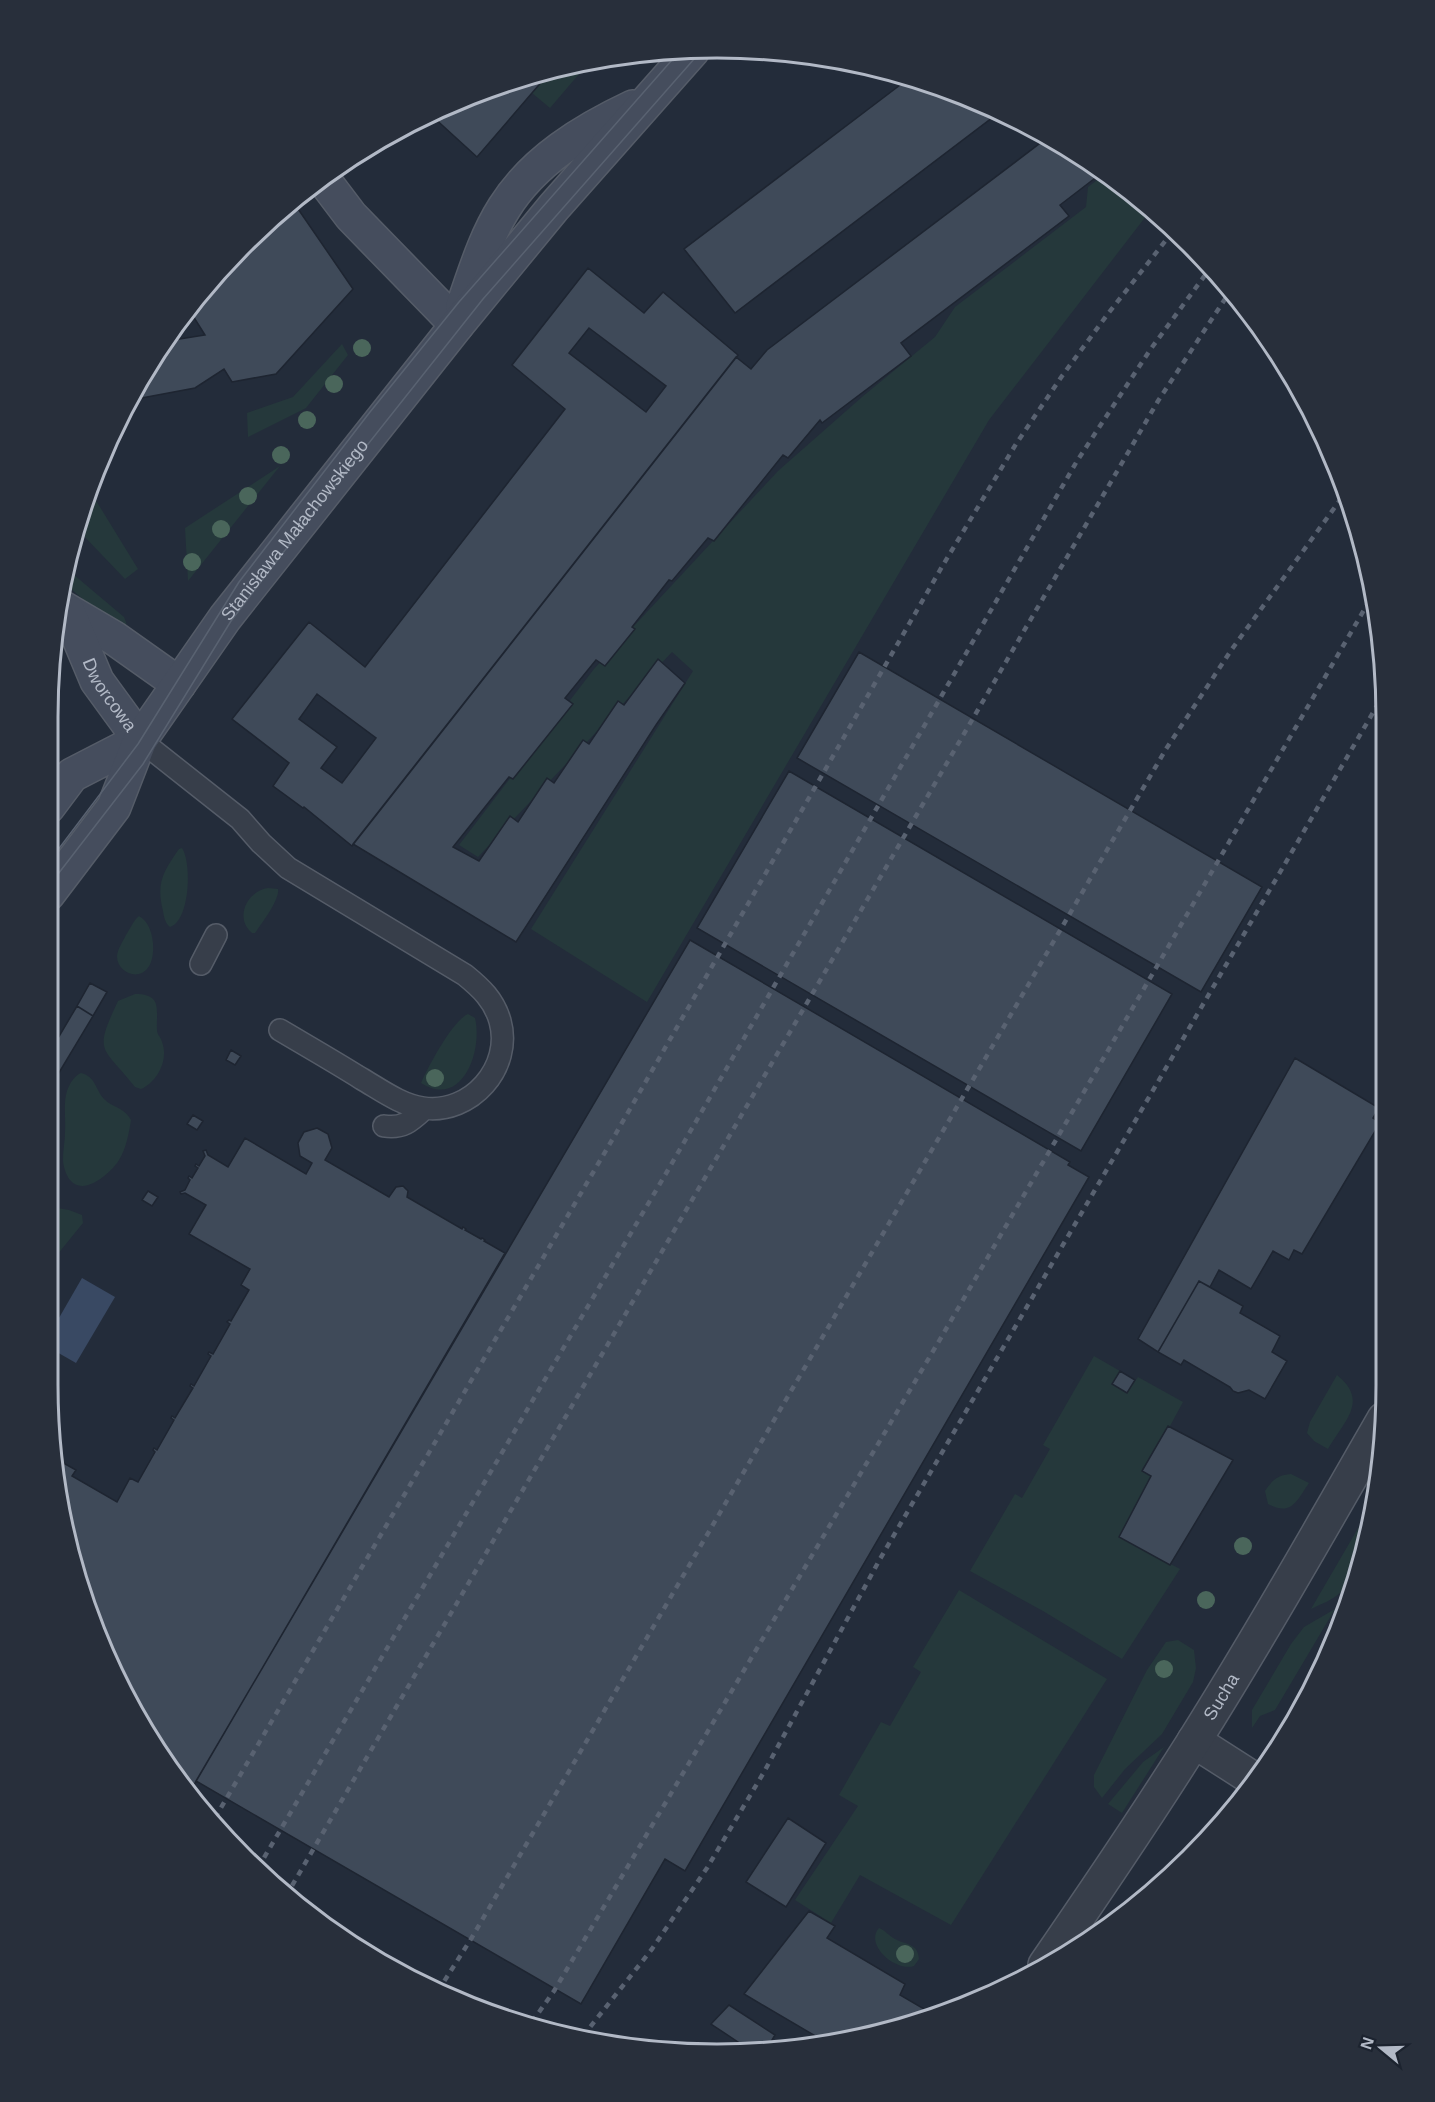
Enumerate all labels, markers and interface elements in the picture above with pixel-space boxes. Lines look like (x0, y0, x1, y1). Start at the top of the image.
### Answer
street label: Stanisława Małachowskiego (217, 436, 372, 624)
street label: Dworcowa (79, 655, 141, 736)
street label: Sucha (1199, 1669, 1244, 1724)
north arrow (1351, 2018, 1411, 2078)
text: N (1357, 2035, 1377, 2052)

